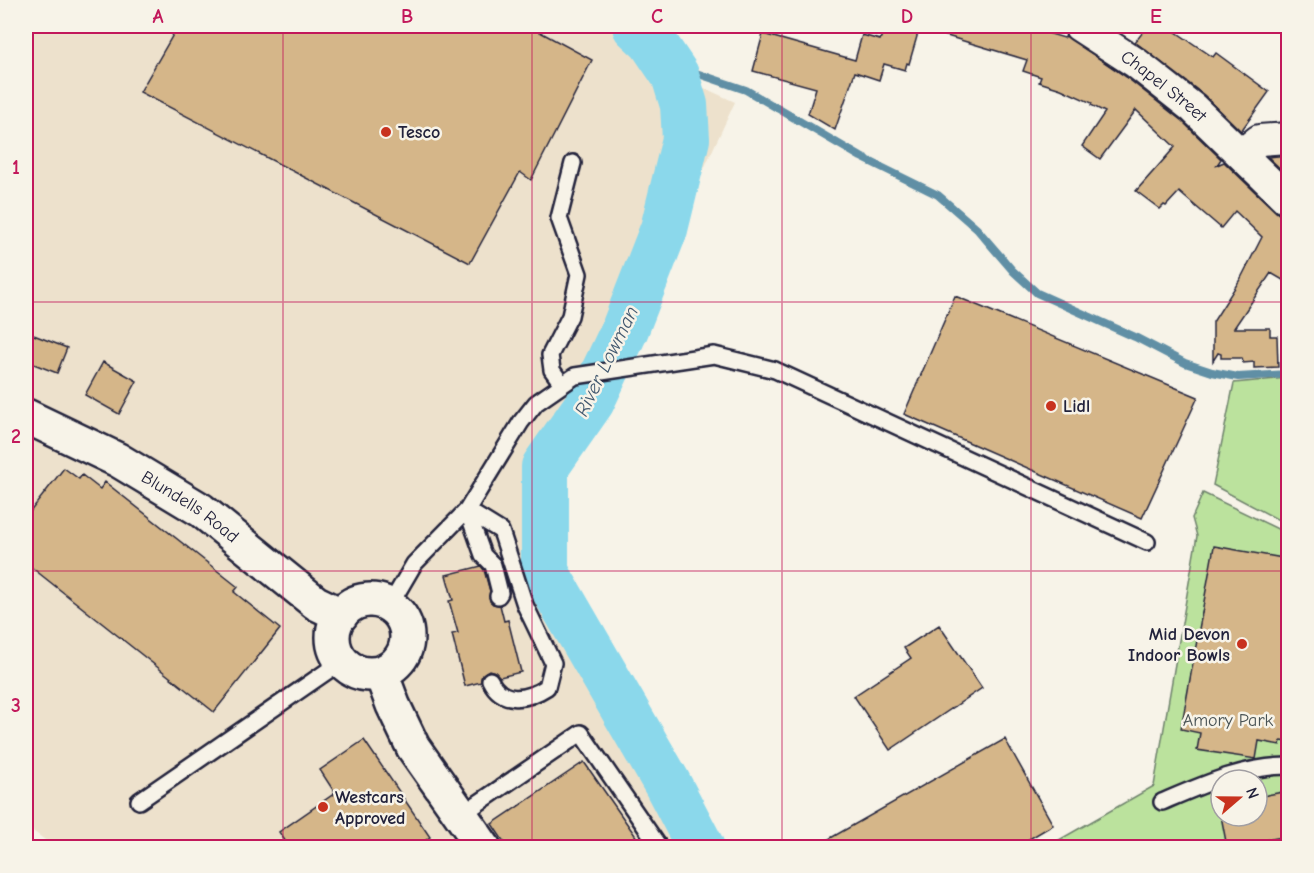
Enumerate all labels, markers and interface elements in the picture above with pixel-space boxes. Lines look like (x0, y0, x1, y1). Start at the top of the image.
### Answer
text: A (152, 5, 164, 28)
text: B (401, 5, 413, 28)
text: C (651, 5, 663, 28)
text: D (901, 5, 913, 28)
text: E (1150, 5, 1162, 28)
street label: Chapel Street (1117, 46, 1212, 127)
place label: Tesco (398, 122, 440, 143)
marker: Tesco (379, 125, 393, 139)
text: 1 (12, 156, 20, 179)
water label: River Lowman (570, 302, 643, 420)
place label: Lidl (1063, 396, 1090, 417)
marker: Lidl (1044, 399, 1058, 413)
text: 2 (11, 425, 21, 448)
street label: Blundells Road (138, 467, 243, 547)
place label: Mid Devon Indoor Bowls (1128, 624, 1230, 666)
marker: Mid Devon Indoor Bowls (1235, 637, 1249, 651)
text: 3 (11, 694, 21, 717)
park label: Amory Park (1183, 710, 1274, 731)
north arrow (1209, 768, 1269, 828)
text: N (1242, 785, 1262, 801)
place label: Westcars Approved (335, 787, 406, 829)
marker: Westcars Approved (316, 800, 330, 814)

